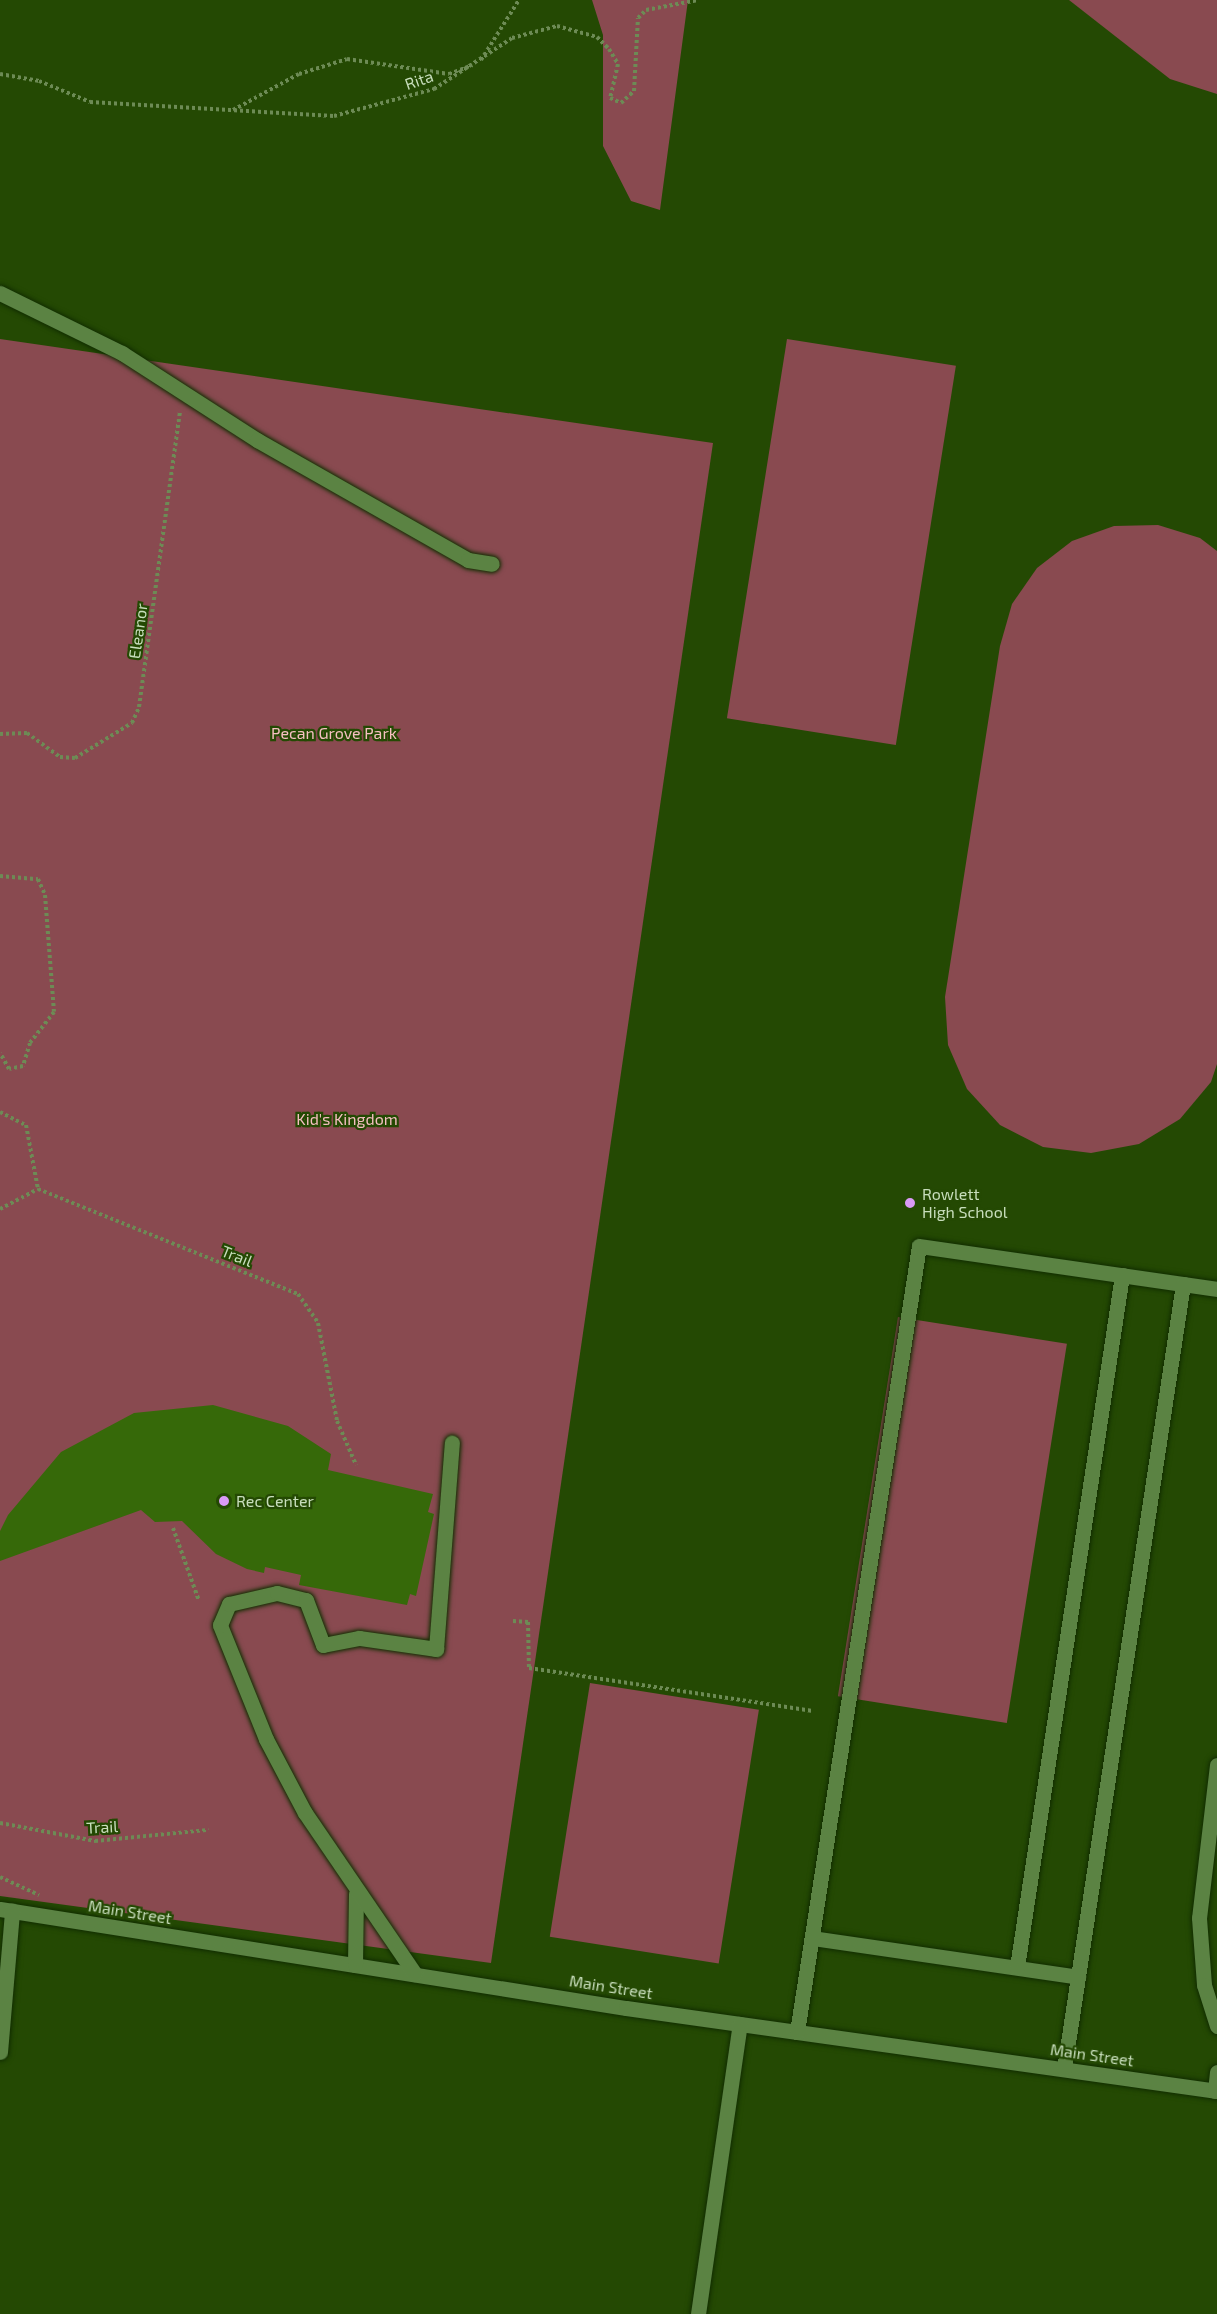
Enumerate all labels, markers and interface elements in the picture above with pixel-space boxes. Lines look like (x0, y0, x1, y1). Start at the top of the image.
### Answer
street label: Rita (402, 66, 436, 94)
street label: Eleanor (125, 602, 151, 660)
park label: Pecan Grove Park (271, 723, 397, 743)
park label: Kid's Kingdom (296, 1109, 398, 1129)
place label: Rowlett High School (922, 1184, 1007, 1222)
marker: Rowlett High School (903, 1196, 917, 1210)
street label: Trail (219, 1241, 255, 1271)
place label: Rec Center (236, 1491, 314, 1511)
marker: Rec Center (217, 1494, 231, 1508)
street label: Trail (86, 1817, 118, 1837)
street label: Main Street (87, 1896, 173, 1928)
street label: Main Street (568, 1971, 654, 2003)
street label: Main Street (1049, 2040, 1135, 2070)

